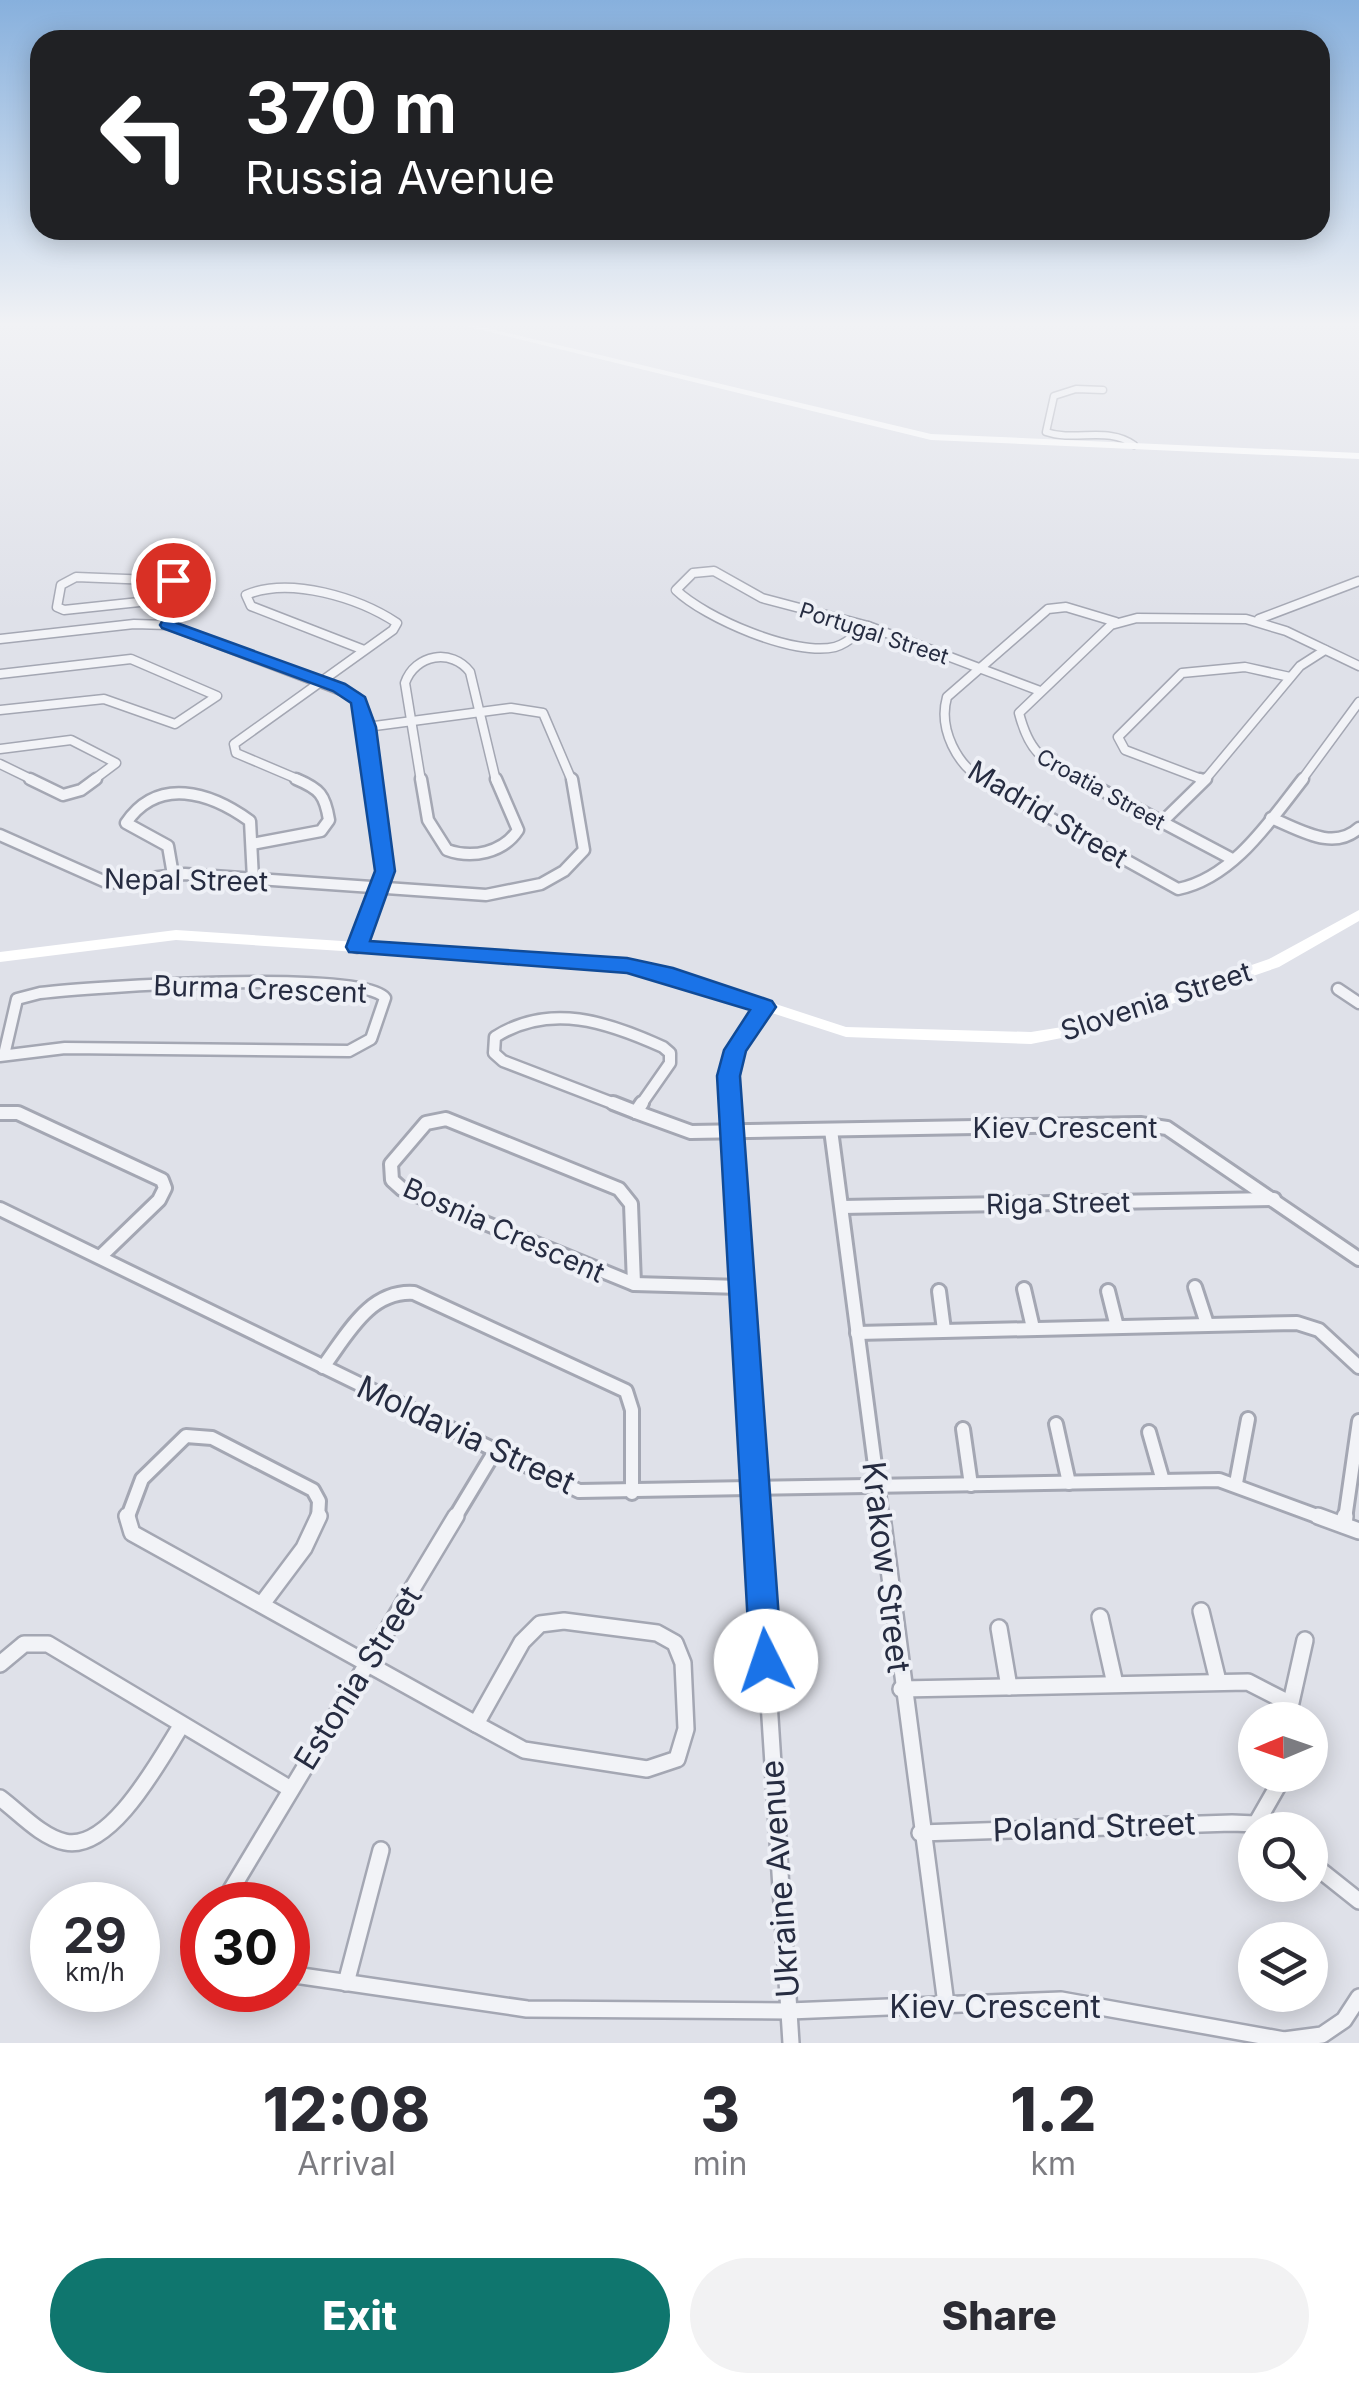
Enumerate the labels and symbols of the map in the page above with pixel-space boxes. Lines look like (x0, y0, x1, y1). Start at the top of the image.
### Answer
pin (131, 538, 216, 623)
street label: Portugal Street (796, 597, 952, 669)
street label: Croatia Street (1032, 743, 1170, 835)
street label: Madrid Street (962, 753, 1134, 875)
street label: Nepal Street (104, 862, 268, 898)
street label: Slovenia Street (1056, 954, 1256, 1048)
street label: Burma Crescent (153, 968, 367, 1010)
street label: Kiev Crescent (972, 1111, 1158, 1145)
street label: Bosnia Crescent (398, 1170, 610, 1290)
street label: Riga Street (985, 1185, 1131, 1221)
street label: Moldavia Street (351, 1367, 581, 1502)
street label: Krakow Street (854, 1459, 919, 1675)
street label: Estonia Street (286, 1579, 430, 1777)
position arrow (714, 1609, 818, 1713)
north arrow (1238, 1702, 1328, 1792)
street label: Ukraine Avenue (752, 1759, 807, 1999)
street label: Poland Street (992, 1803, 1196, 1850)
speed limit sign: 30 (180, 1882, 310, 2012)
street label: Kiev Crescent (889, 1987, 1101, 2026)

